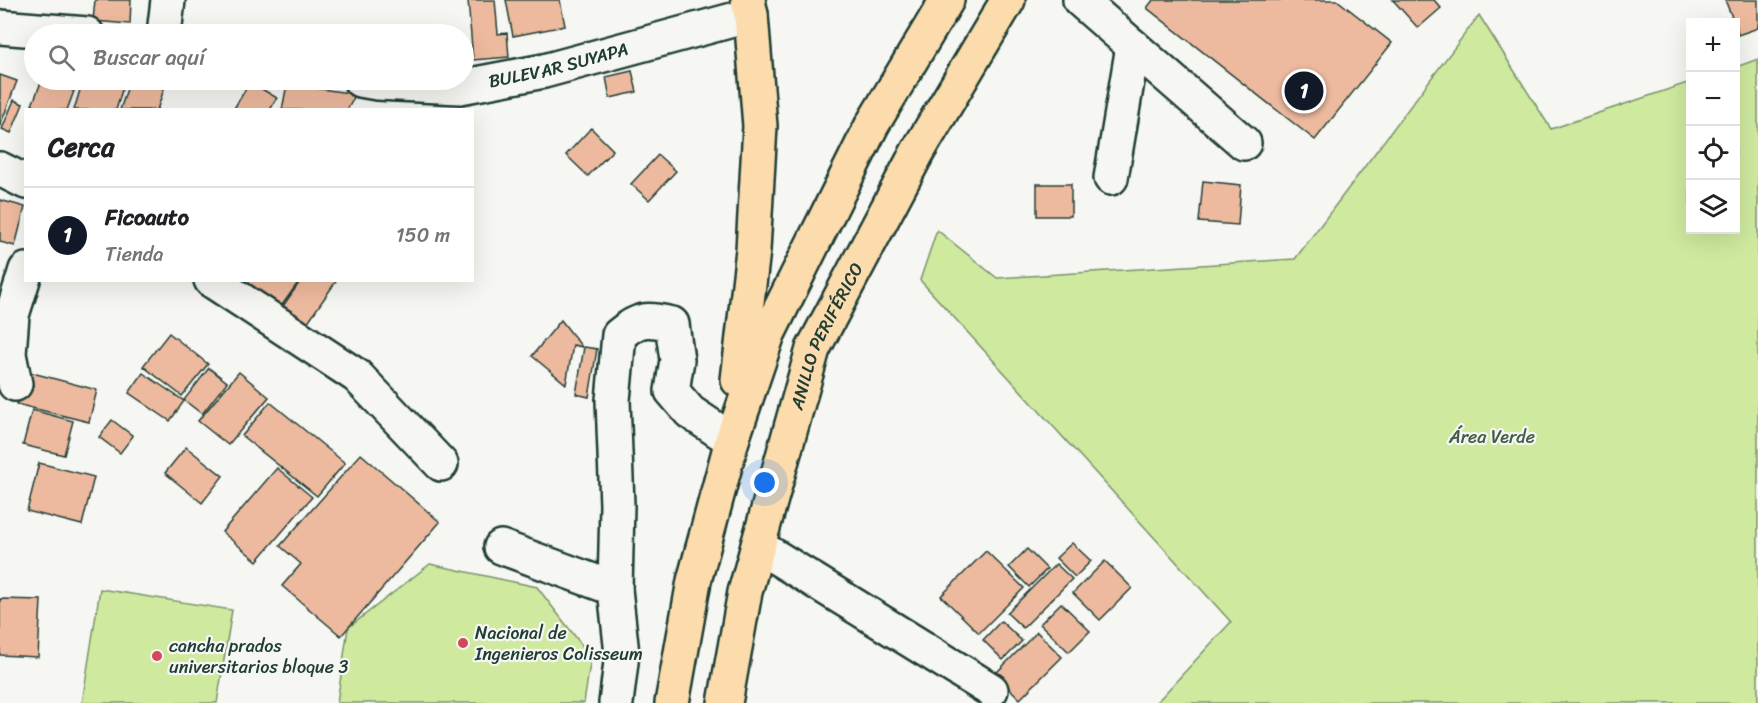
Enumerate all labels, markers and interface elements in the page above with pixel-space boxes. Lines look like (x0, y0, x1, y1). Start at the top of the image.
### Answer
map controls (1686, 18, 1740, 234)
button: + (1686, 18, 1740, 72)
search box (24, 24, 474, 90)
street label: BULEVAR SUYAPA (486, 33, 632, 97)
text: Buscar aquí (93, 38, 205, 77)
icon: search (45, 41, 78, 74)
pin: 1 (1284, 68, 1324, 113)
button: − (1686, 72, 1740, 126)
text: Cerca (48, 124, 114, 170)
button: locate (1686, 126, 1740, 180)
button: layers (1686, 180, 1740, 234)
text: Ficoauto (105, 198, 189, 237)
text: 1 (63, 218, 72, 253)
text: 150 m (396, 218, 450, 253)
text: Tienda (105, 237, 163, 272)
street label: ANILLO PERIFÉRICO (781, 257, 872, 414)
park label: Área Verde (1448, 421, 1535, 453)
your location (750, 468, 779, 497)
place label: Nacional de Ingenieros Colisseum (474, 617, 643, 670)
place label: cancha prados universitarios bloque 3 (169, 630, 349, 683)
marker: Nacional de Ingenieros Colisseum (456, 636, 470, 650)
marker: cancha prados universitarios bloque 3 (150, 649, 164, 663)

